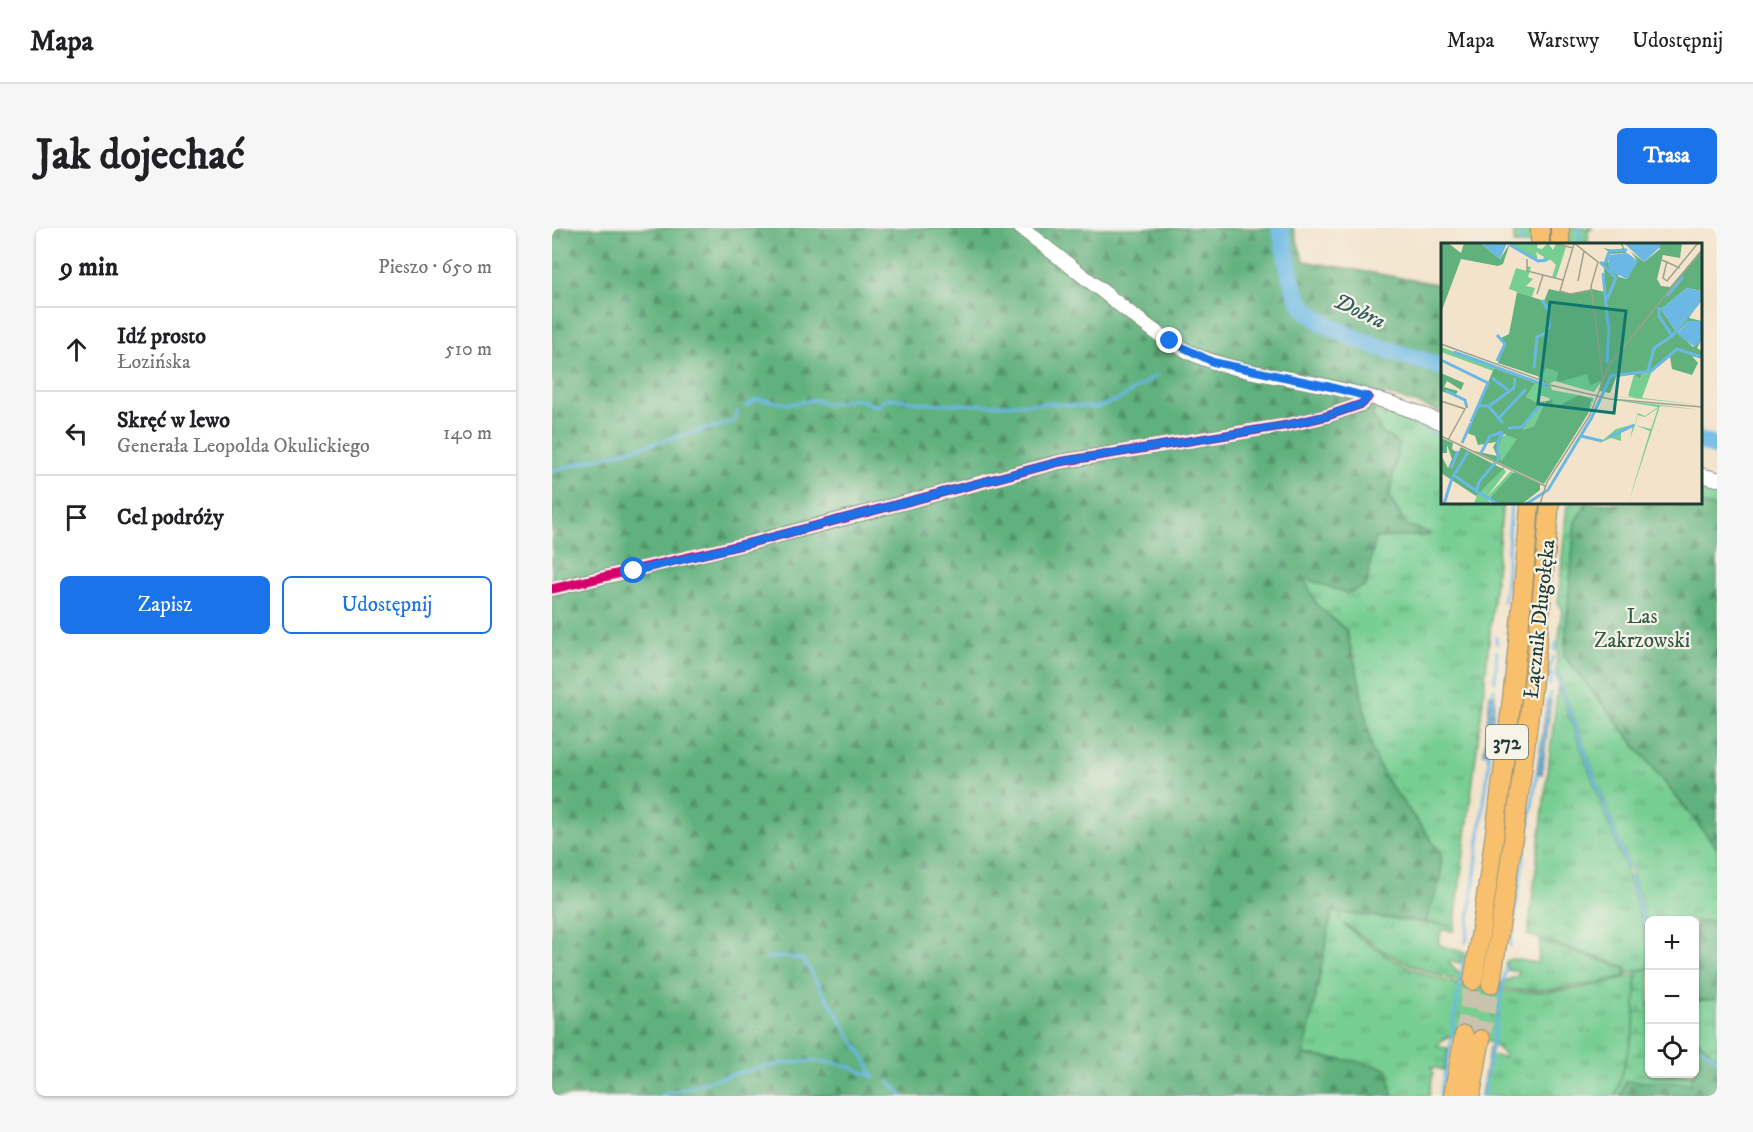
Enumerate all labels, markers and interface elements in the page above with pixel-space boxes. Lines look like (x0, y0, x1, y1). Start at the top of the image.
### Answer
text: Mapa (30, 24, 93, 59)
text: Mapa (1447, 28, 1494, 54)
text: Warstwy (1527, 28, 1599, 54)
text: Udostępnij (1632, 28, 1723, 54)
button: Trasa (1617, 128, 1717, 184)
text: Jak dojechać (36, 130, 244, 182)
inset map (1441, 243, 1702, 504)
text: 9 min (60, 251, 118, 284)
text: Pieszo · 650 m (378, 255, 492, 280)
water label: Dobra (1329, 288, 1390, 335)
text: Idź prosto (117, 323, 206, 350)
route end (1156, 327, 1182, 353)
icon: ahead (60, 333, 93, 366)
text: 510 m (445, 337, 492, 362)
text: Łozińska (117, 350, 191, 375)
text: Skręć w lewo (117, 407, 230, 434)
icon: left (60, 417, 93, 450)
text: 140 m (443, 421, 492, 446)
text: Generała Leopolda Okulickiego (117, 434, 370, 459)
icon: arrive (60, 501, 93, 534)
text: Cel podróży (117, 504, 224, 531)
street label: Łącznik Długołęka (1519, 538, 1561, 700)
route start (620, 557, 646, 583)
button: Zapisz (60, 576, 270, 634)
button: Udostępnij (282, 576, 492, 634)
park label: Las Zakrzowski (1594, 604, 1690, 654)
road number: 372 (1486, 725, 1528, 759)
map controls (1645, 916, 1699, 1078)
button: + (1645, 916, 1699, 970)
button: − (1645, 970, 1699, 1024)
button: locate (1645, 1024, 1699, 1078)

